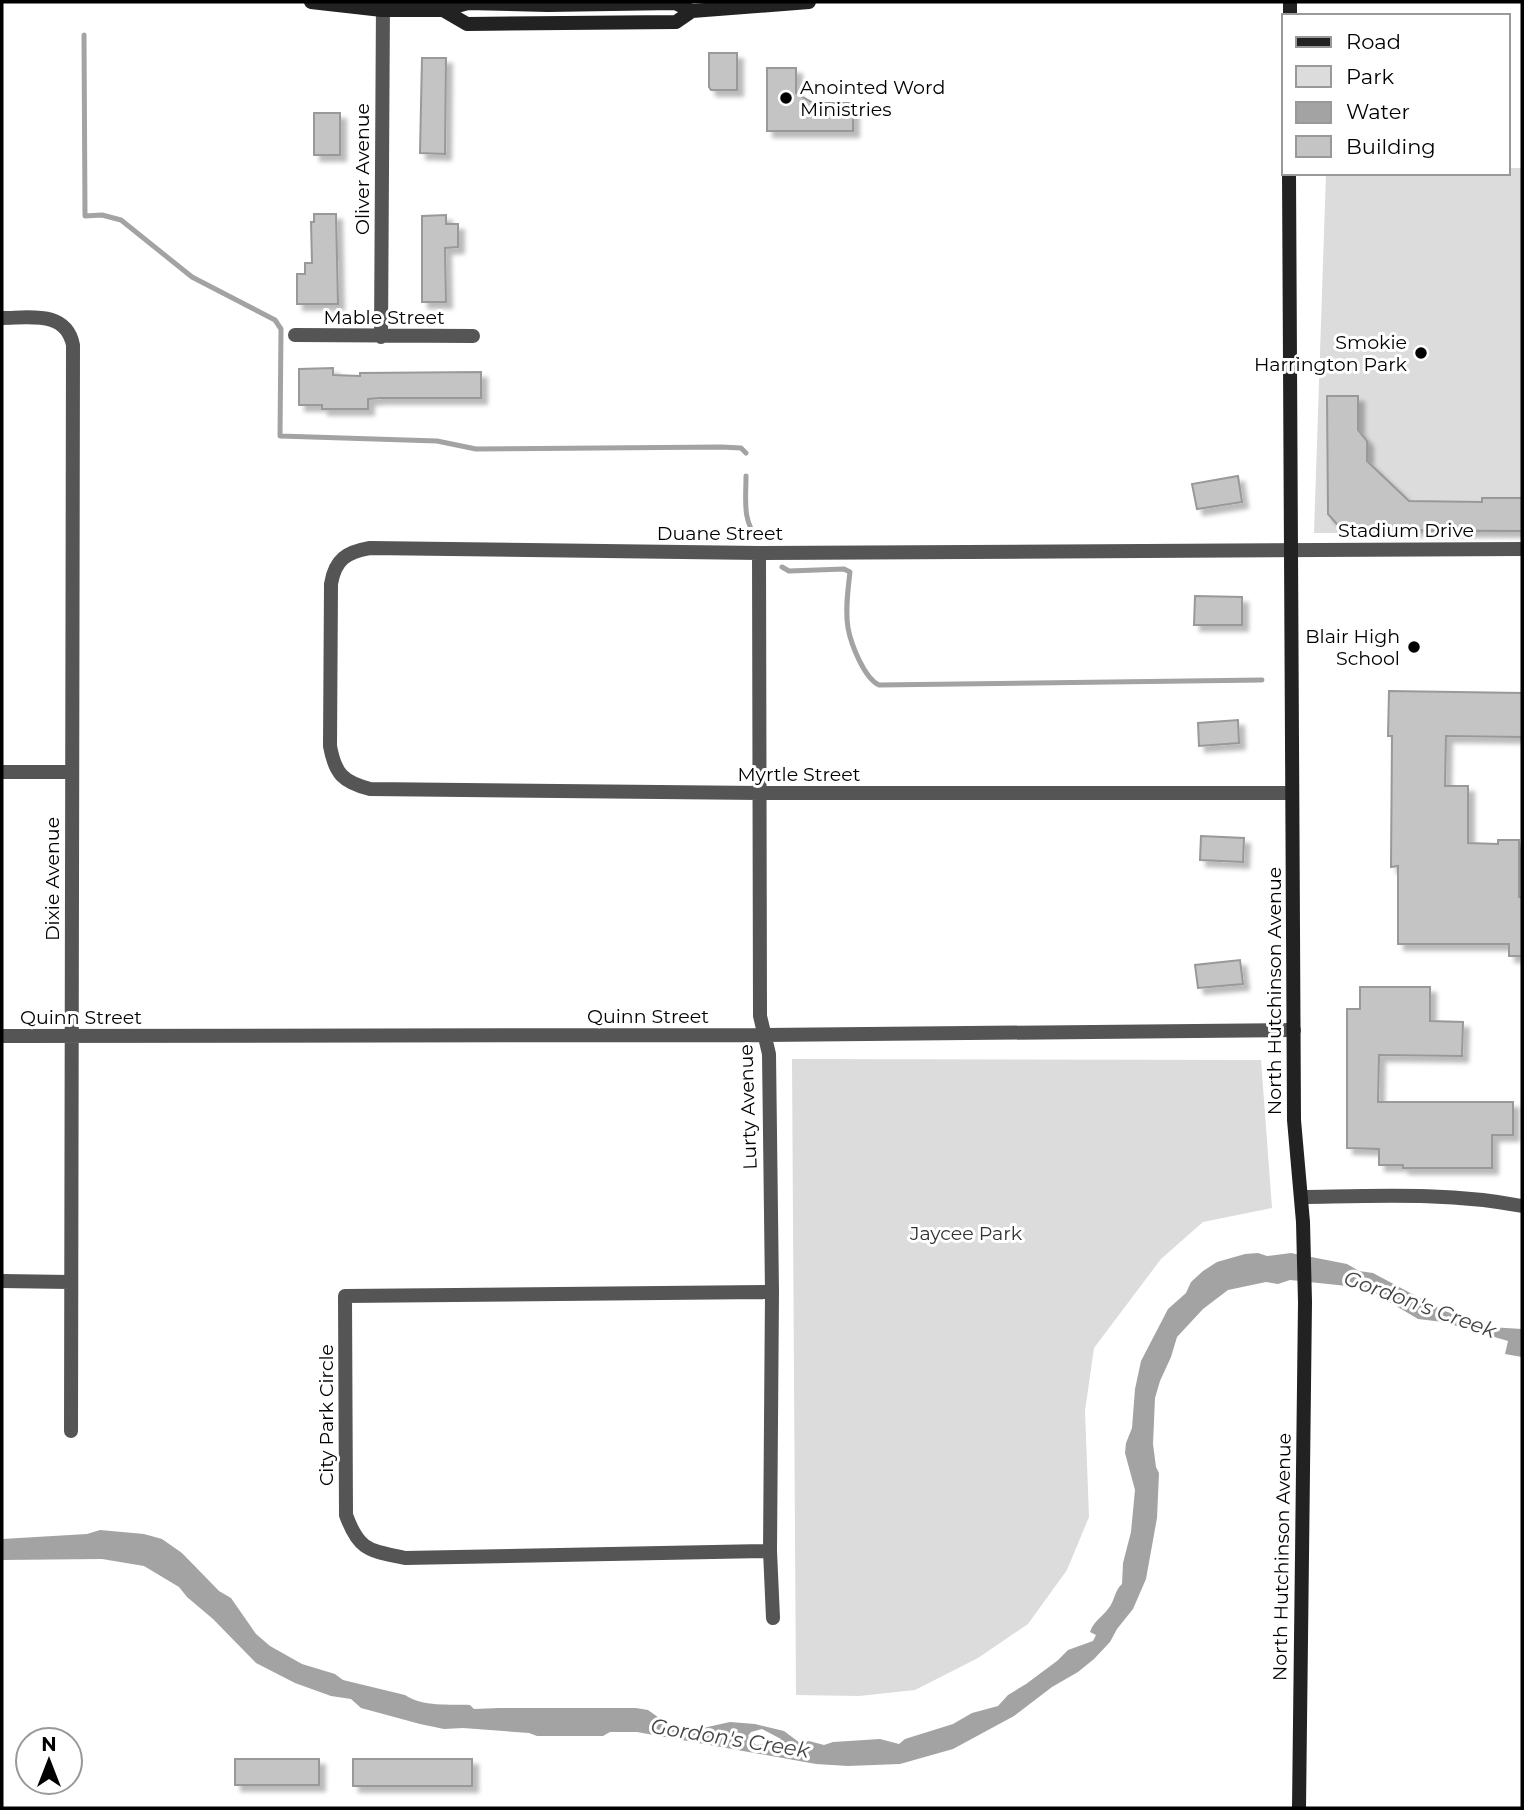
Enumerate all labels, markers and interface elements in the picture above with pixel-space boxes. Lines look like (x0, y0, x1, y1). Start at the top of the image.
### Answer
legend (1282, 14, 1510, 175)
text: Road (1346, 29, 1401, 54)
text: Park (1346, 64, 1394, 89)
place label: Anointed Word Ministries (800, 76, 945, 121)
marker: Anointed Word Ministries (778, 90, 794, 106)
text: Water (1346, 99, 1410, 124)
street label: Oliver Avenue (351, 103, 374, 235)
text: Building (1346, 134, 1436, 159)
street label: Mable Street (323, 306, 445, 329)
place label: Smokie Harrington Park (1254, 331, 1408, 376)
marker: Smokie Harrington Park (1413, 345, 1429, 361)
street label: Stadium Drive (1338, 519, 1474, 542)
street label: Duane Street (657, 522, 783, 545)
place label: Blair High School (1305, 625, 1400, 670)
marker: Blair High School (1406, 639, 1422, 655)
street label: Myrtle Street (737, 763, 861, 786)
street label: Dixie Avenue (41, 817, 64, 941)
street label: North Hutchinson Avenue (1263, 867, 1286, 1115)
street label: Quinn Street (587, 1005, 709, 1028)
street label: Quinn Street (20, 1006, 142, 1029)
street label: Lurty Avenue (734, 1044, 762, 1170)
park label: Jaycee Park (909, 1222, 1023, 1245)
water label: Gordon's Creek (1340, 1265, 1501, 1344)
street label: City Park Circle (315, 1344, 338, 1486)
street label: North Hutchinson Avenue (1268, 1433, 1296, 1681)
water label: Gordon's Creek (649, 1713, 813, 1763)
north arrow (14, 1726, 84, 1796)
text: N (41, 1733, 57, 1756)

